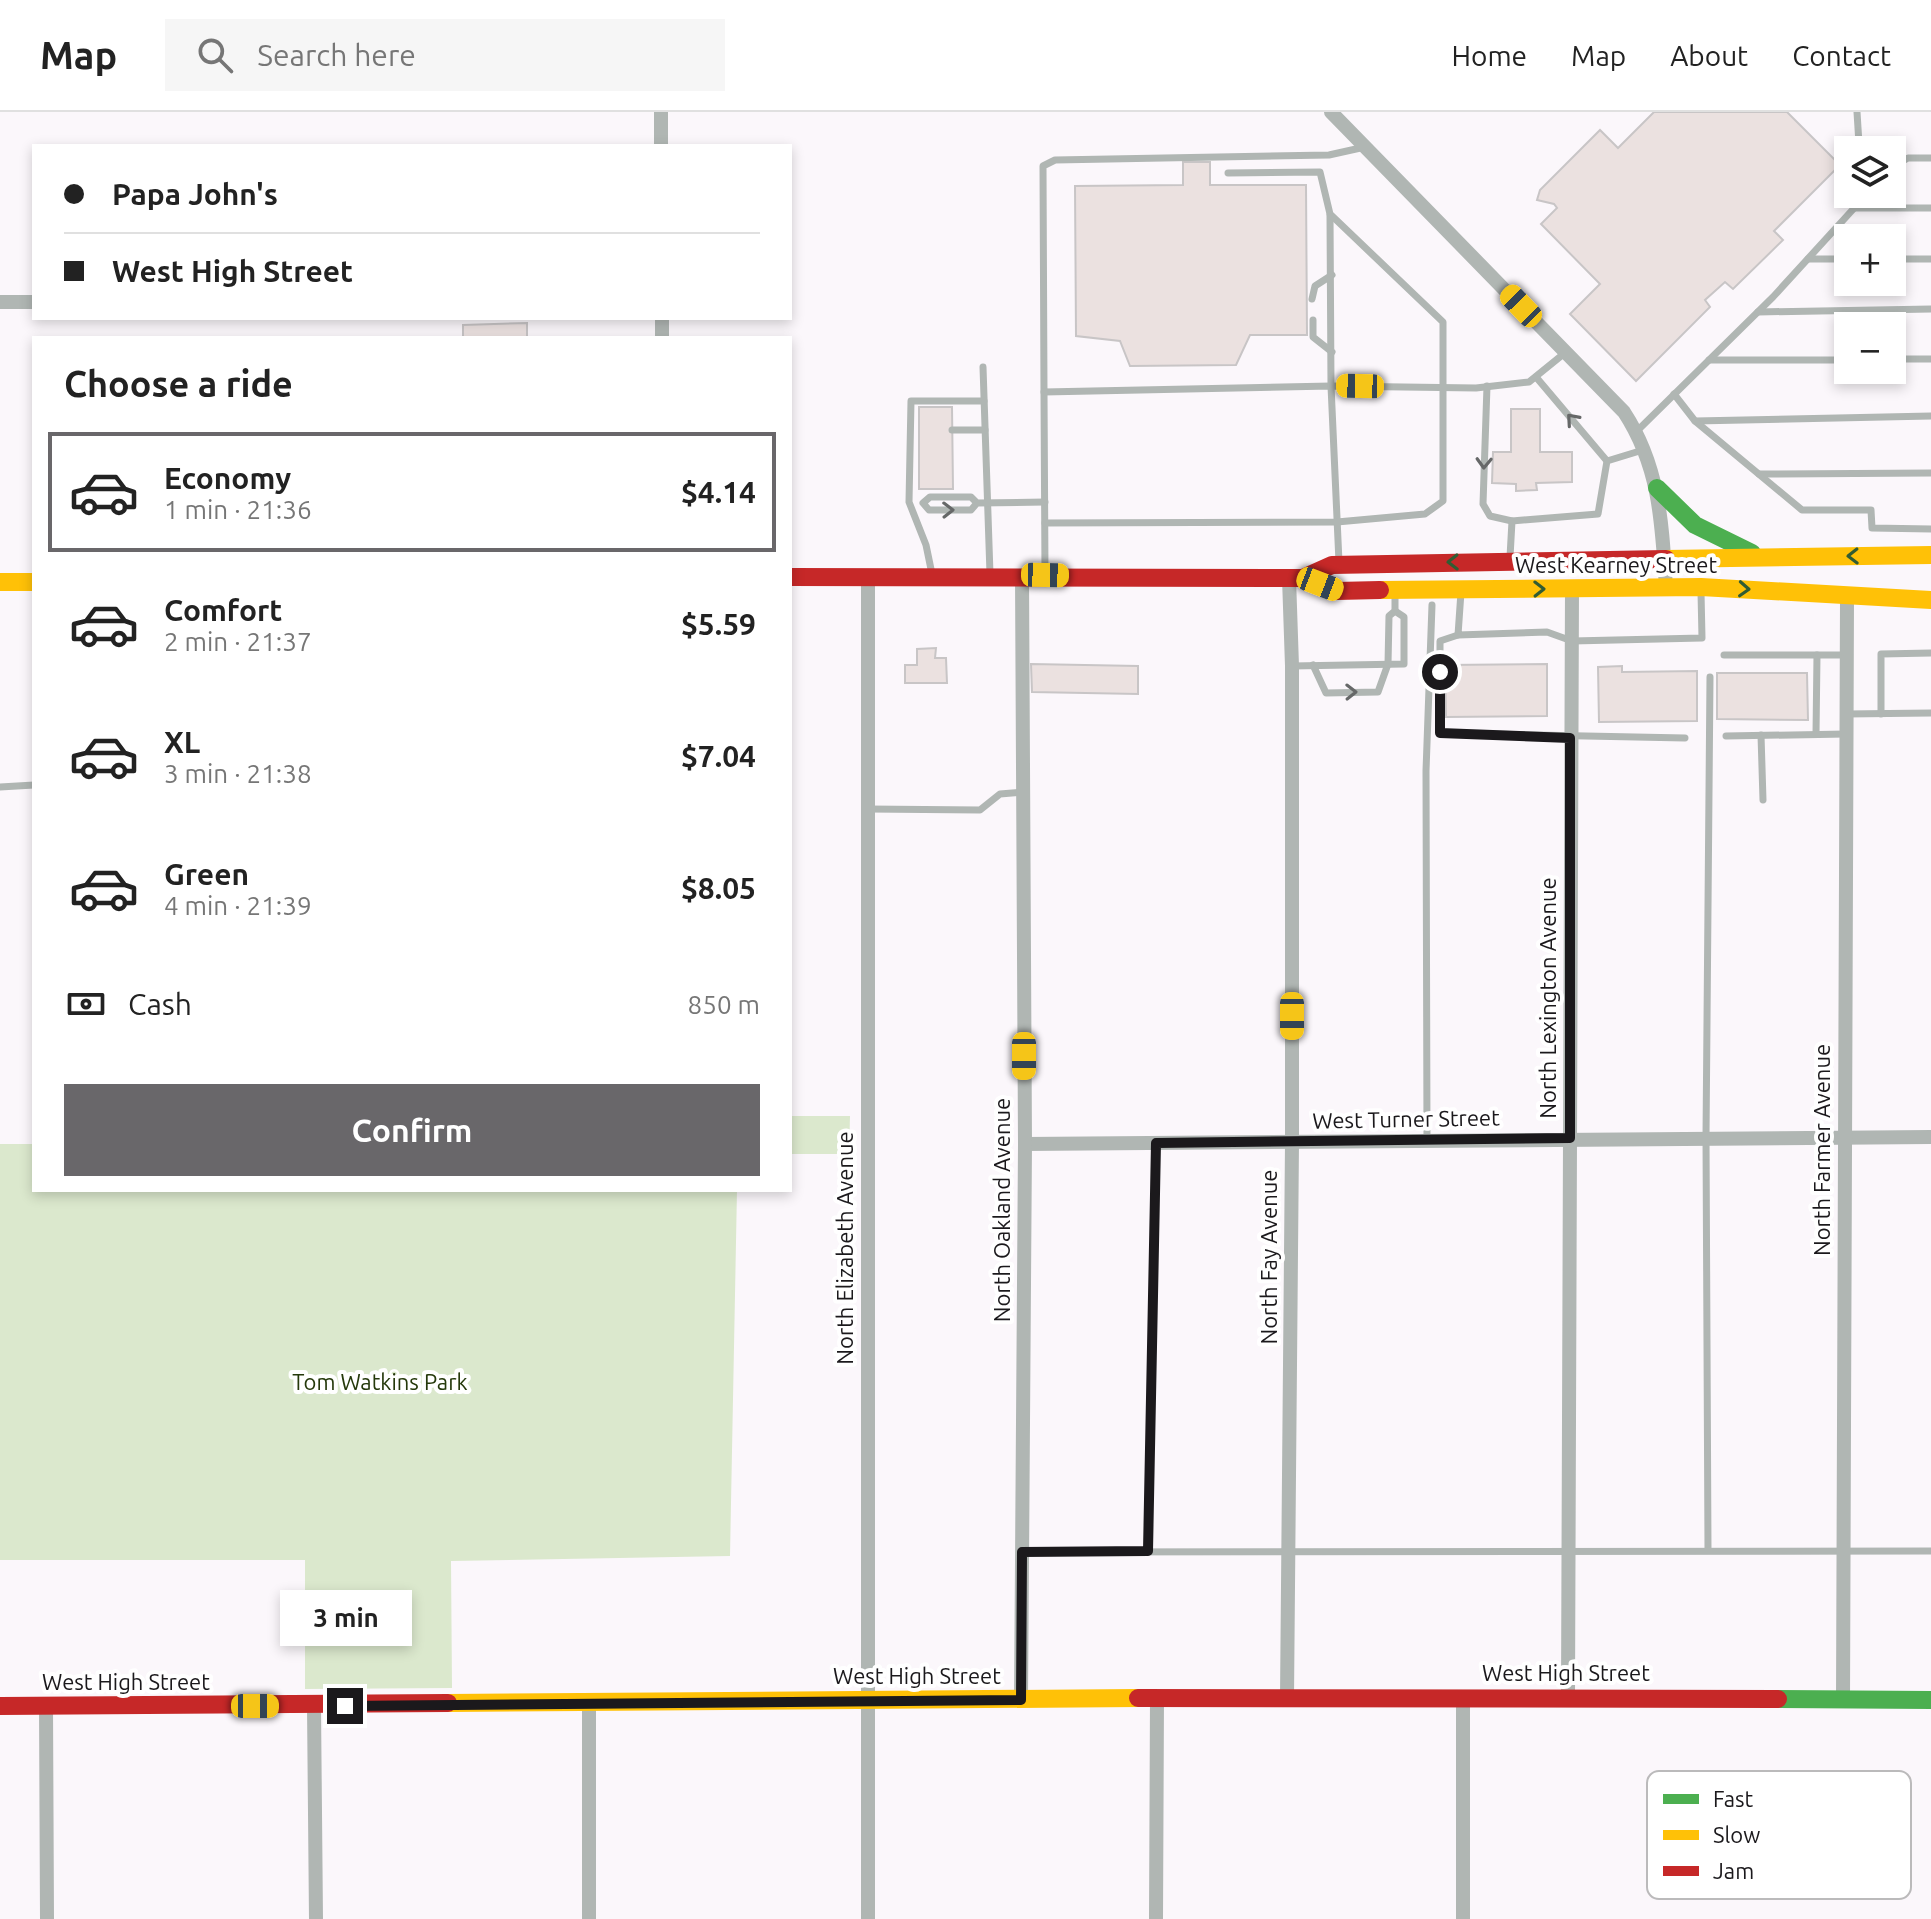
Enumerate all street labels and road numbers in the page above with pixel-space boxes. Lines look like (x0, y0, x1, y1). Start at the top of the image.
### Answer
street label: West Kearney Street (1515, 552, 1717, 577)
street label: North Lexington Avenue (1535, 877, 1560, 1119)
street label: North Farmer Avenue (1809, 1044, 1834, 1256)
street label: North Oakland Avenue (989, 1098, 1014, 1322)
street label: West Turner Street (1312, 1104, 1500, 1133)
street label: North Elizabeth Avenue (832, 1131, 857, 1365)
street label: North Fay Avenue (1256, 1170, 1281, 1344)
street label: West High Street (1482, 1660, 1650, 1685)
street label: West High Street (833, 1663, 1001, 1688)
street label: West High Street (42, 1669, 210, 1694)

